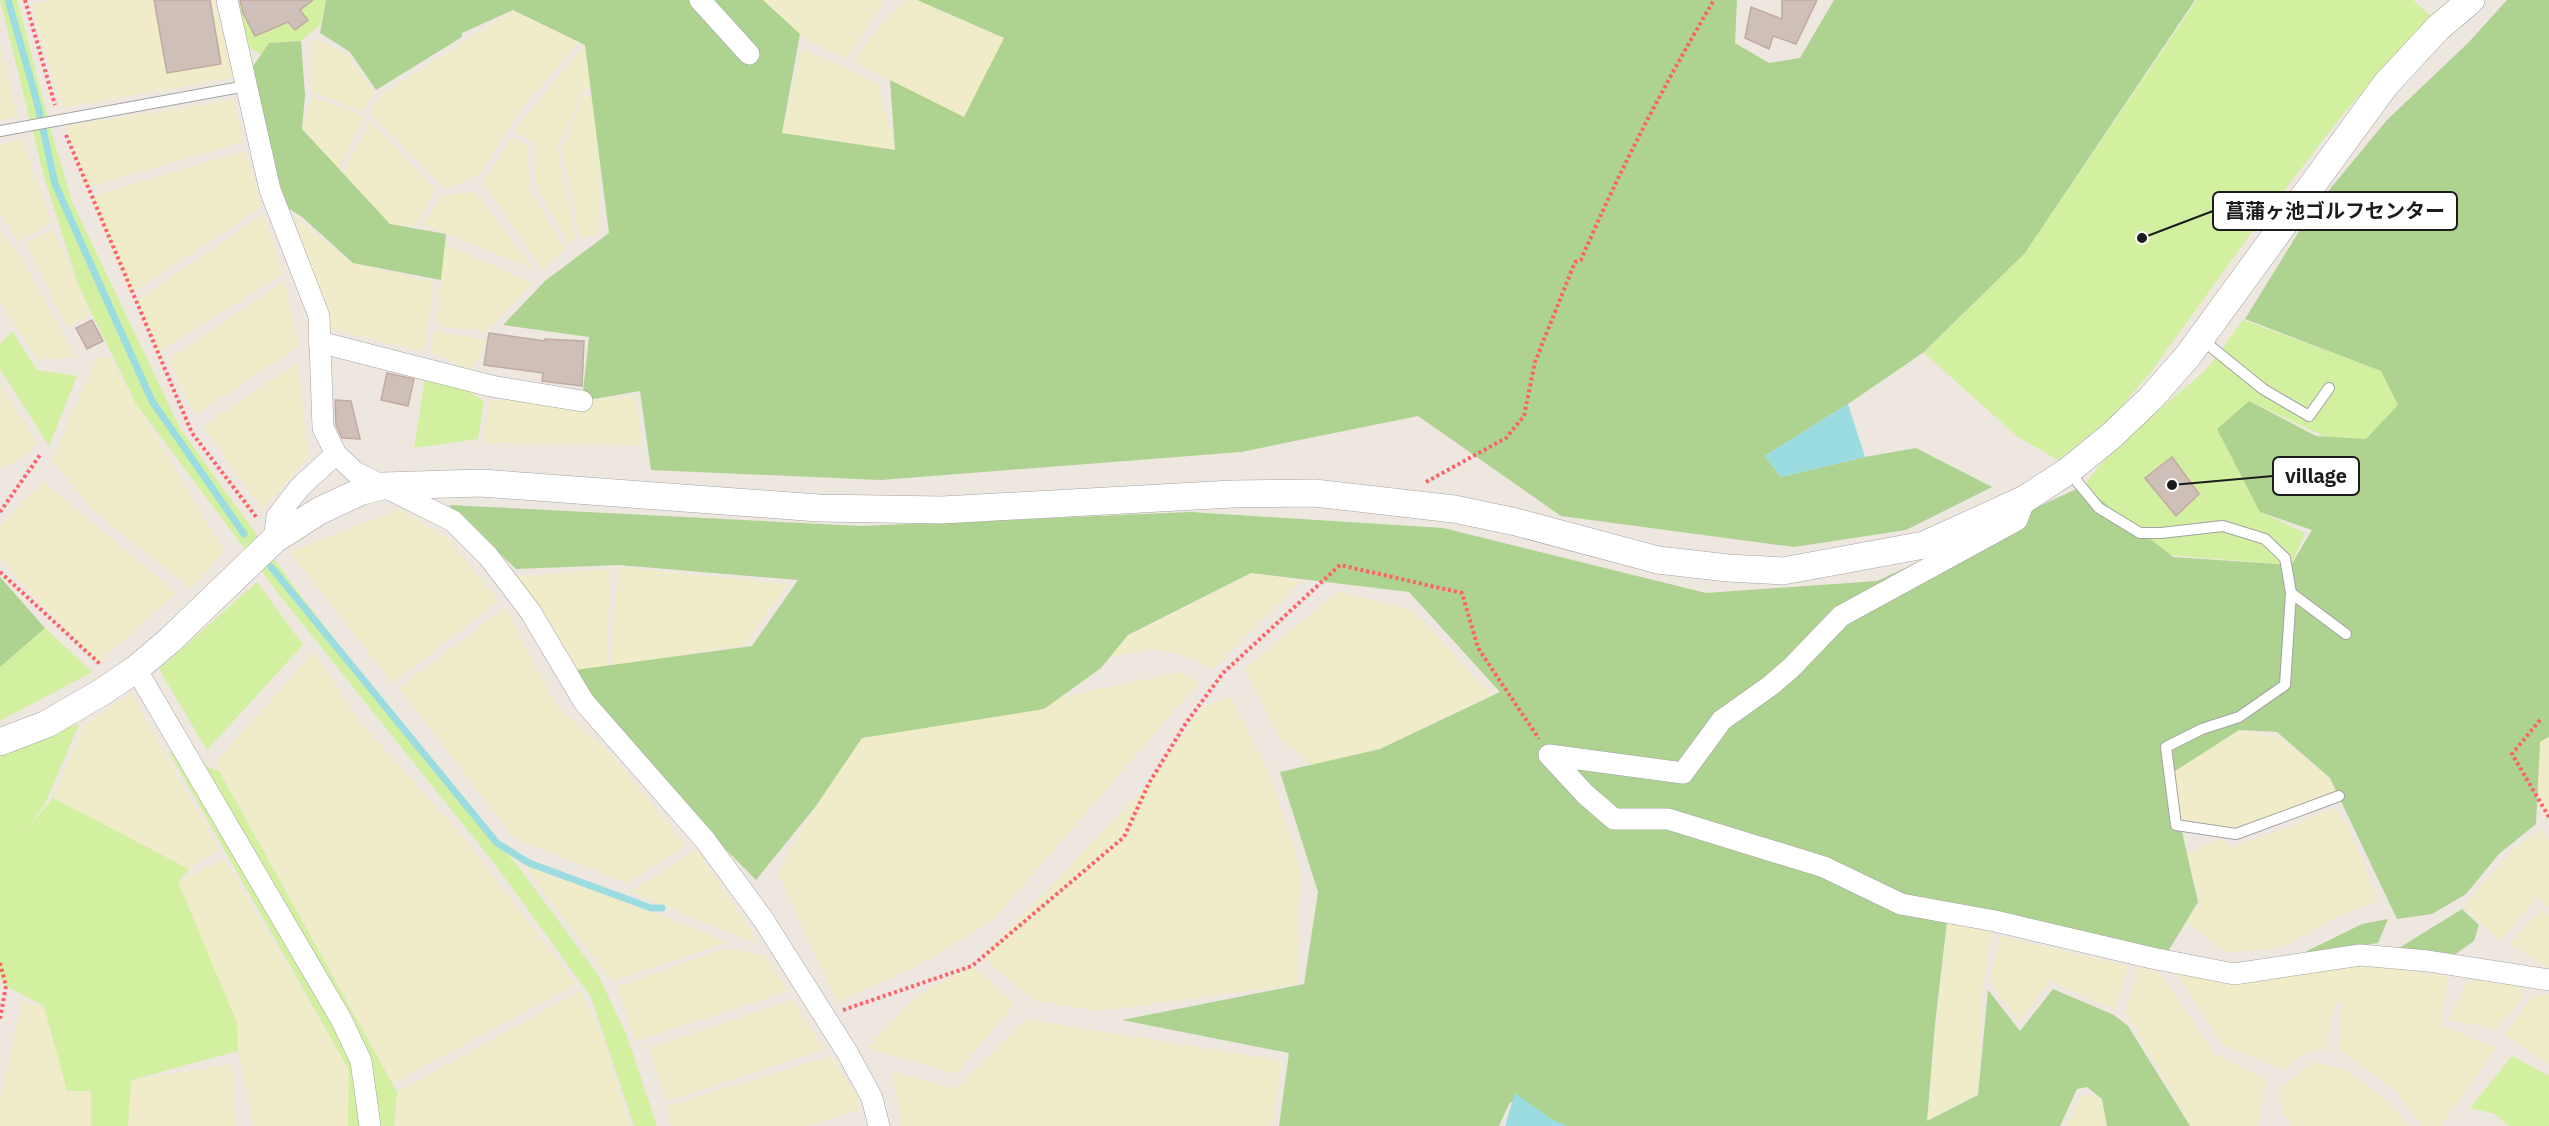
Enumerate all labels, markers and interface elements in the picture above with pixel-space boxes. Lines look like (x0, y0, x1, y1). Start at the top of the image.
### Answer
callout: 菖蒲ヶ池ゴルフセンター (2213, 192, 2457, 230)
text: 菖蒲ヶ池ゴルフセンター (2225, 197, 2445, 224)
callout: village (2273, 457, 2359, 495)
text: village (2285, 462, 2347, 489)

